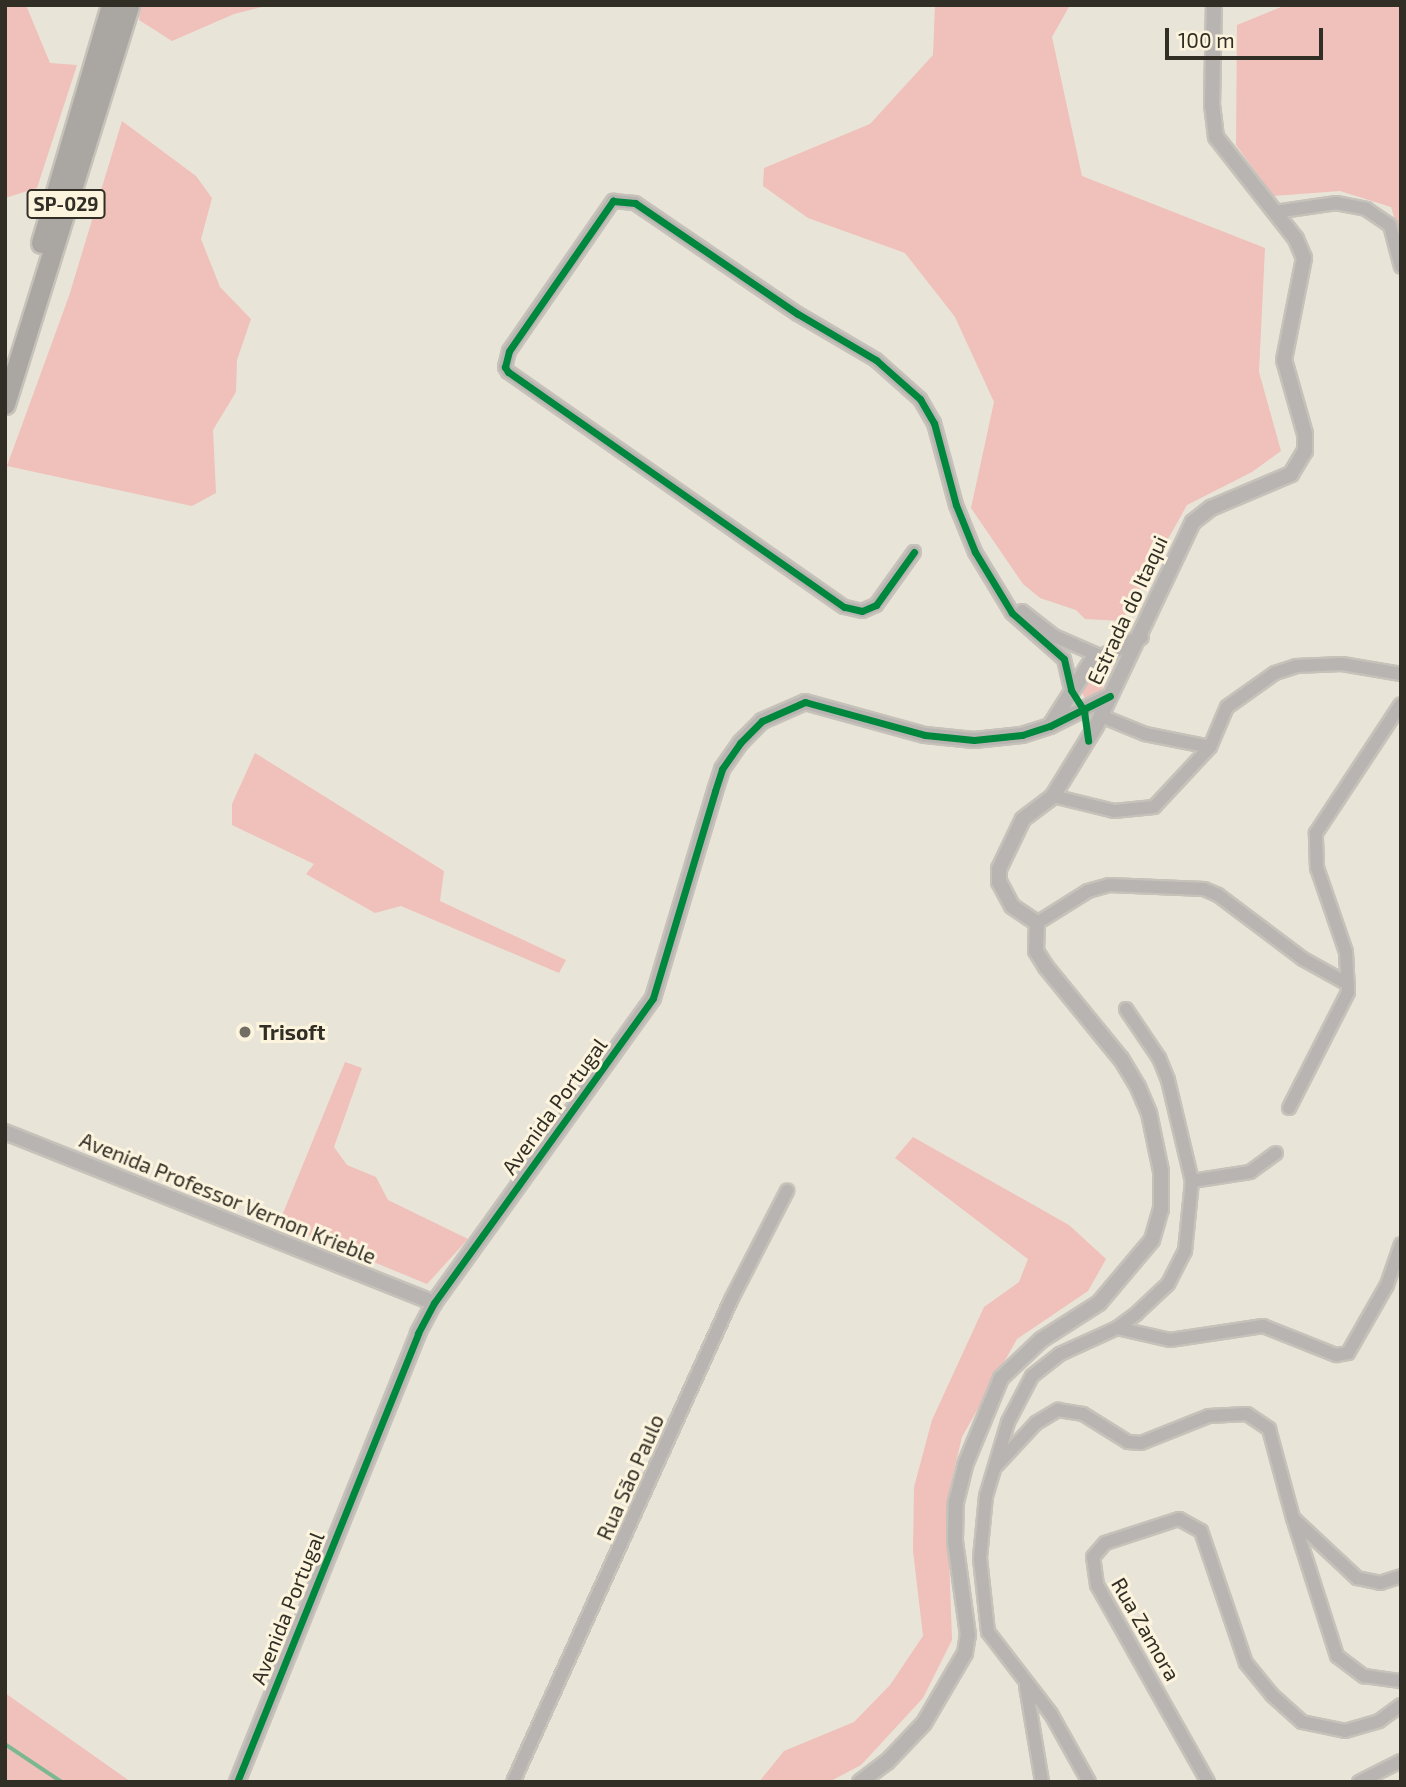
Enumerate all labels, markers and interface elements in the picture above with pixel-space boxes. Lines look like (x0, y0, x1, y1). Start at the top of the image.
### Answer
scale bar (1168, 14, 1326, 58)
text: 100 m (1178, 27, 1235, 52)
road number: SP-029 (26, 188, 106, 220)
street label: Estrada do Itaqui (1081, 532, 1173, 688)
place label: Trisoft (259, 1019, 325, 1045)
marker: Trisoft (237, 1024, 253, 1040)
street label: Avenida Portugal (496, 1033, 612, 1179)
street label: Avenida Professor Vernon Krieble (76, 1127, 380, 1269)
street label: Rua São Paulo (591, 1410, 669, 1544)
street label: Avenida Portugal (245, 1528, 329, 1688)
street label: Rua Zamora (1106, 1573, 1186, 1685)

